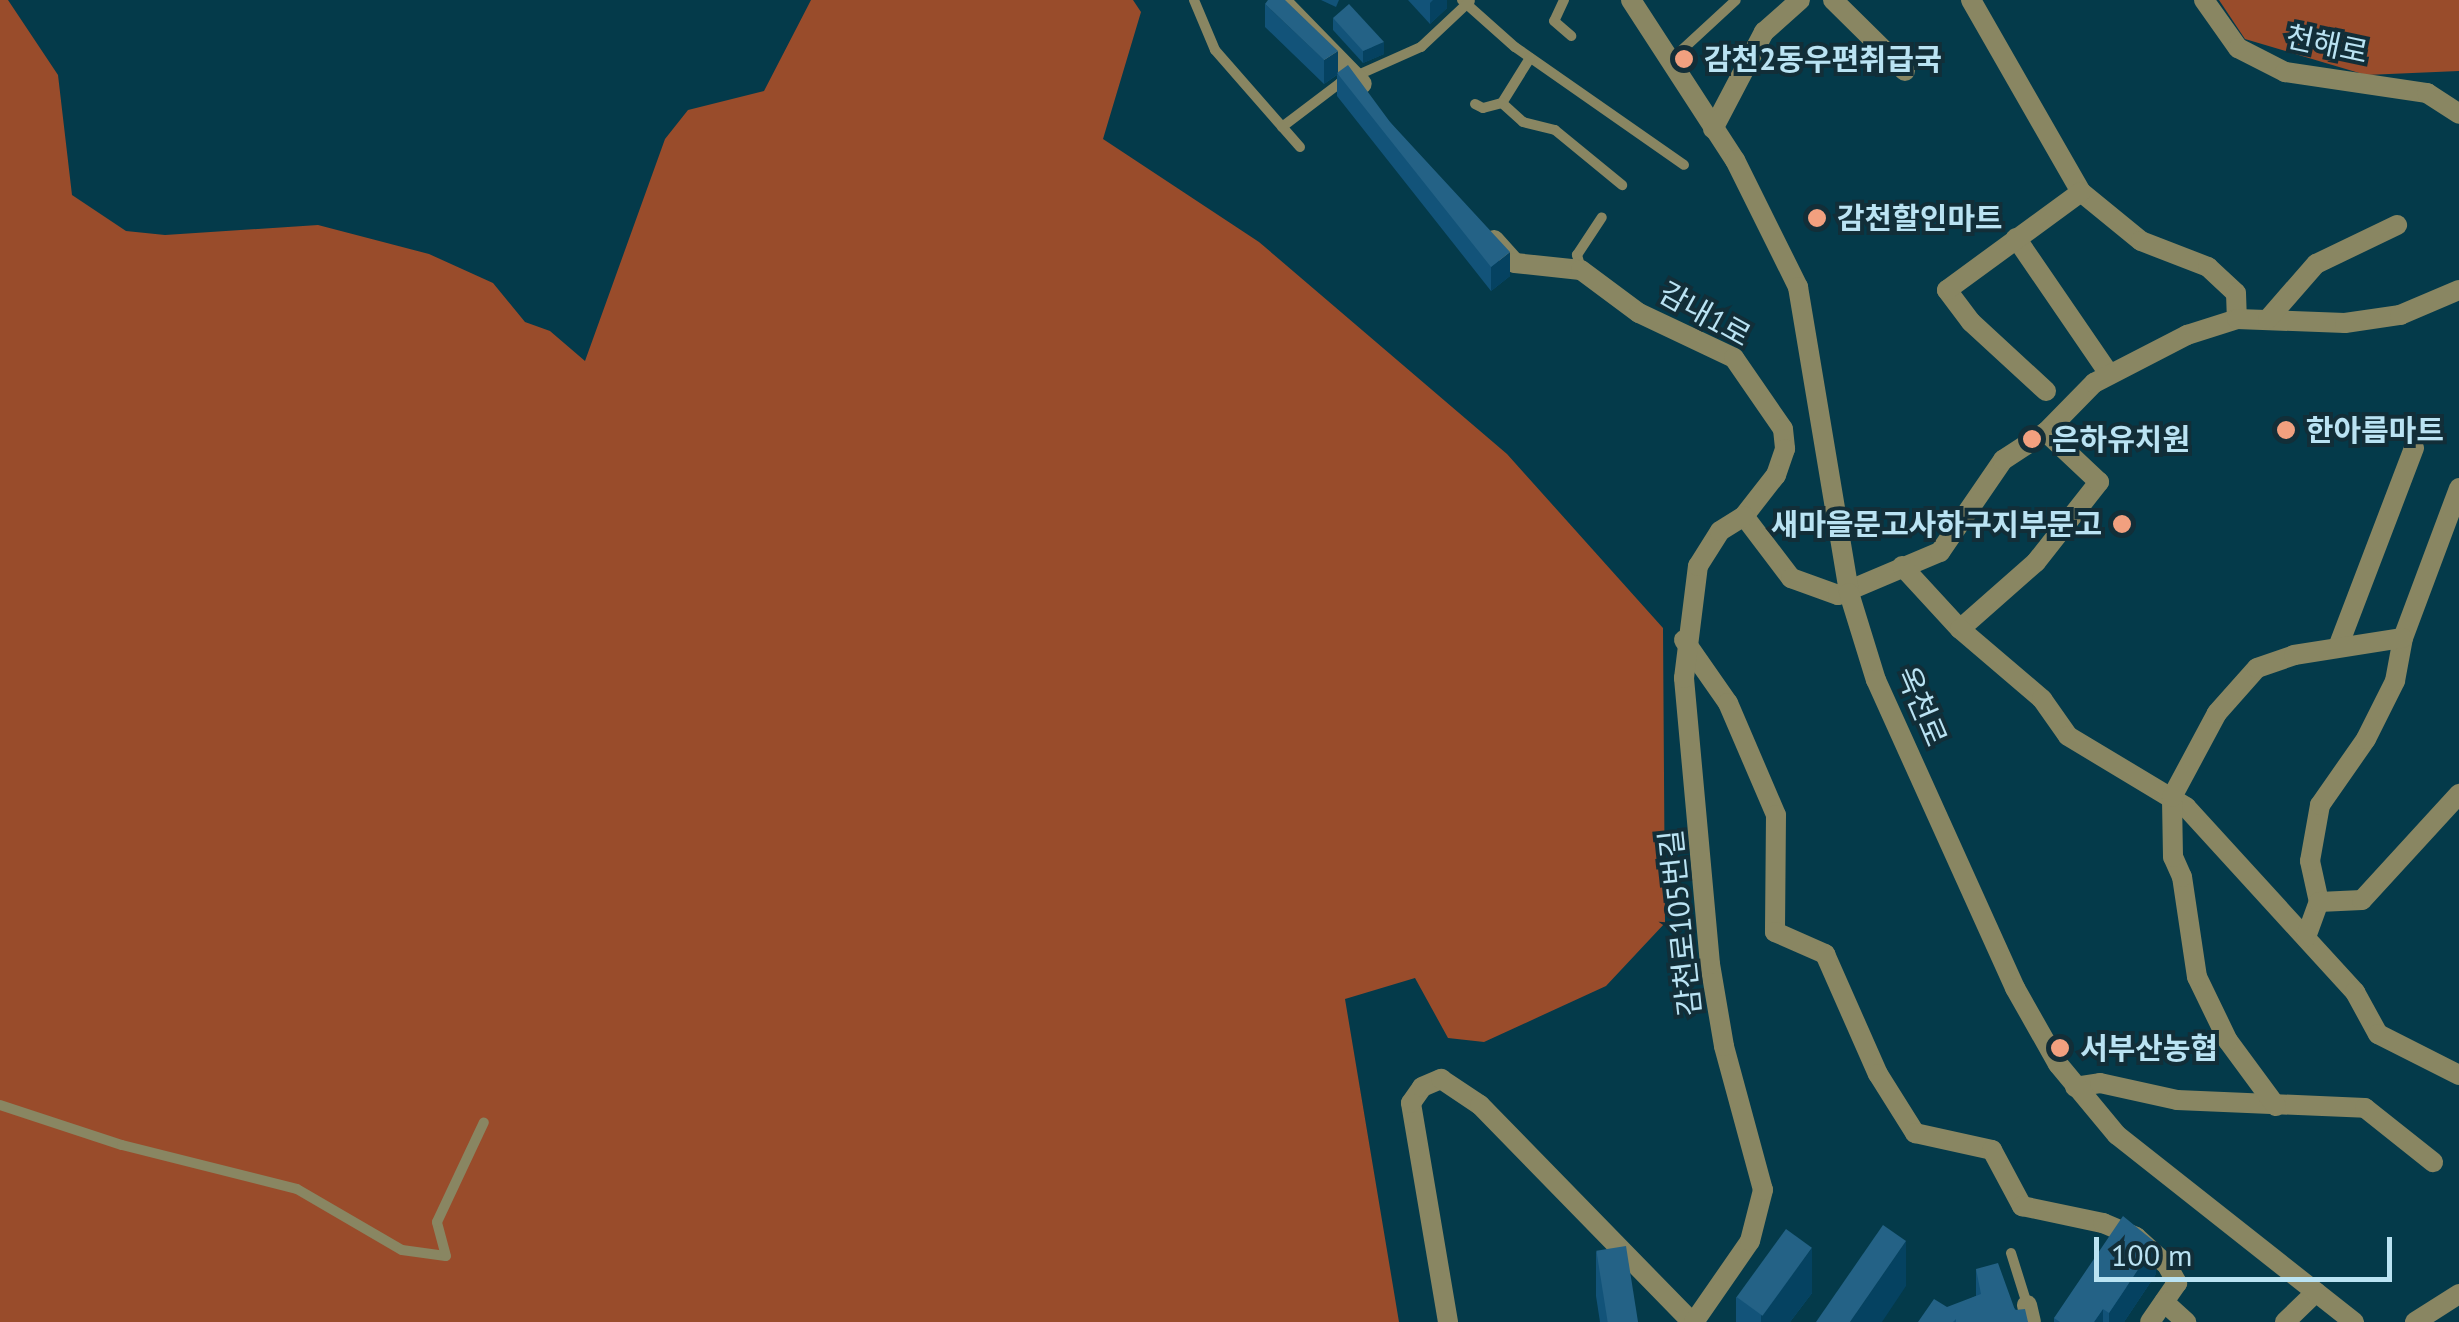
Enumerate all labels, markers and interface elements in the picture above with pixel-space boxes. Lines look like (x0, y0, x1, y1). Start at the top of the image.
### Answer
street label: 천해로 (2283, 18, 2371, 70)
place label: 감천2동우편취급국 (1704, 41, 1942, 77)
marker: 감천2동우편취급국 (1673, 48, 1695, 70)
place label: 감천할인마트 (1837, 200, 2003, 236)
marker: 감천할인마트 (1806, 207, 1828, 229)
street label: 감내1로 (1653, 274, 1757, 354)
place label: 한아름마트 (2306, 412, 2444, 448)
marker: 한아름마트 (2275, 419, 2297, 441)
place label: 은하유치원 (2052, 421, 2190, 457)
marker: 은하유치원 (2021, 428, 2043, 450)
place label: 새마을문고사하구지부문고 (1771, 506, 2102, 542)
marker: 새마을문고사하구지부문고 (2111, 513, 2133, 535)
street label: 옥천로 (1889, 661, 1955, 751)
street label: 감천로105번길 (1652, 828, 1708, 1018)
place label: 서부산농협 (2080, 1030, 2218, 1066)
marker: 서부산농협 (2049, 1037, 2071, 1059)
scale bar (2099, 1217, 2396, 1279)
text: 100 m (2111, 1235, 2192, 1274)

